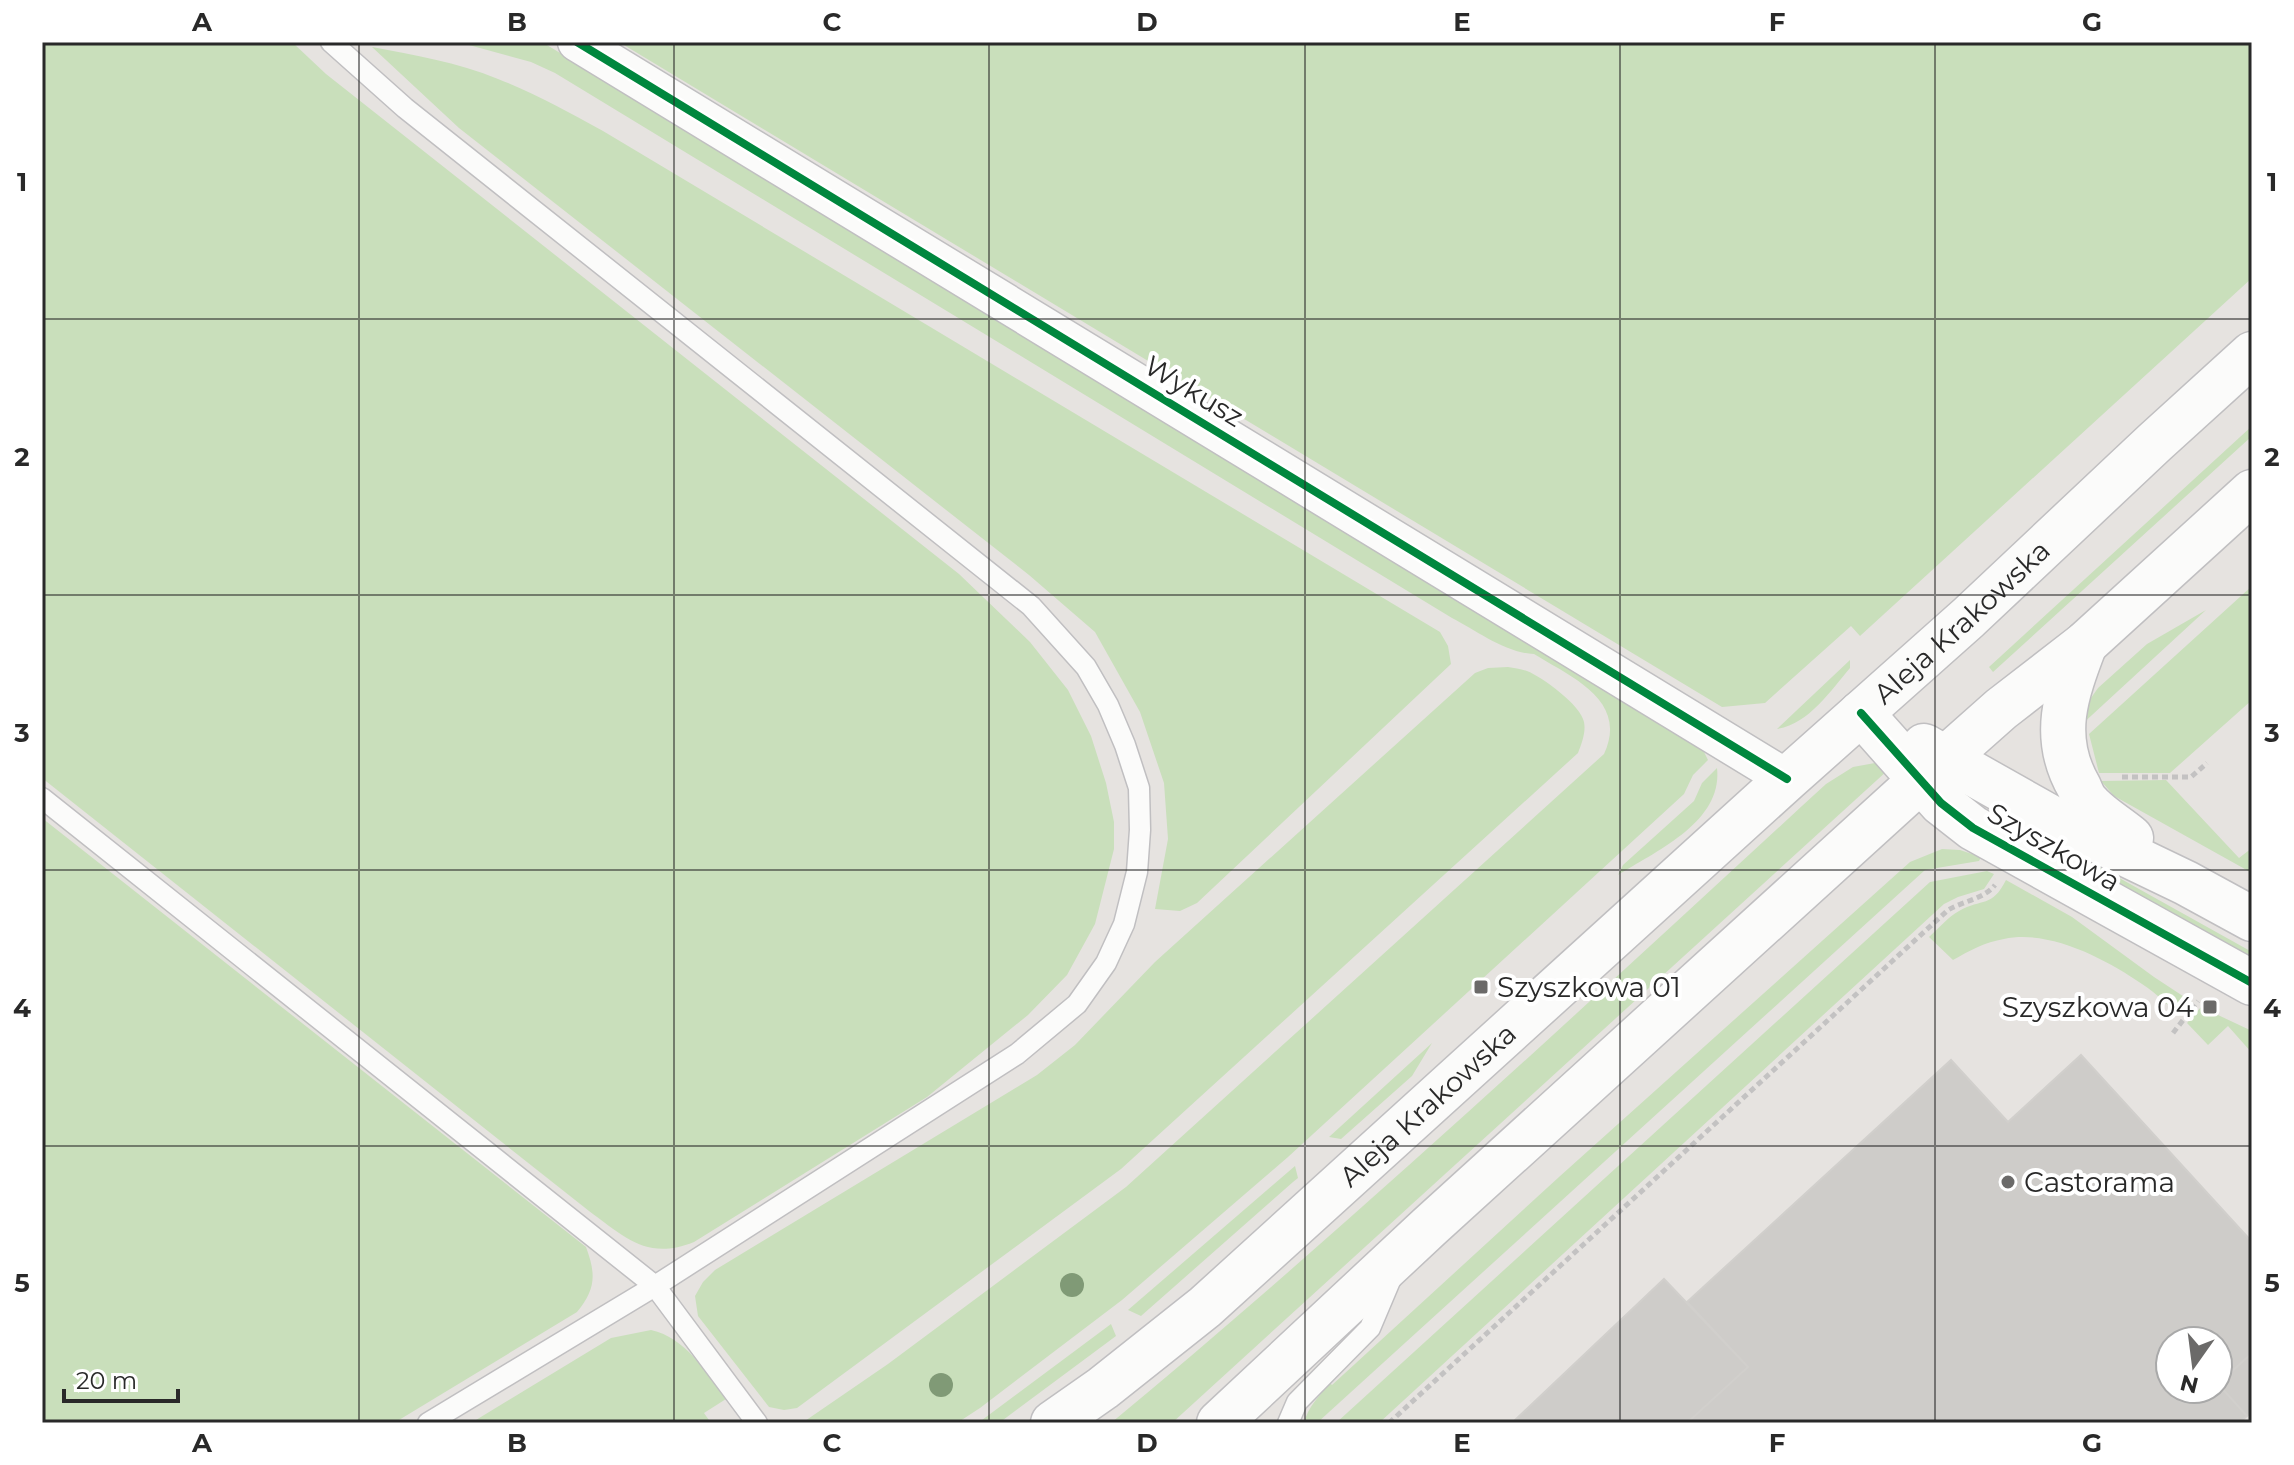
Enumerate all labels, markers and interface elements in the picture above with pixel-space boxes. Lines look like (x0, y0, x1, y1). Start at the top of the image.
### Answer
text: A (191, 6, 213, 38)
text: B (507, 6, 527, 38)
text: C (823, 6, 842, 38)
text: D (1136, 6, 1158, 38)
text: E (1453, 6, 1471, 38)
text: F (1769, 6, 1785, 38)
text: G (2082, 6, 2102, 38)
text: 1 (17, 166, 27, 198)
text: 1 (2267, 166, 2277, 198)
street label: Wykusz (1138, 348, 1250, 434)
text: 2 (14, 441, 30, 473)
text: 2 (2264, 441, 2280, 473)
street label: Aleja Krakowska (1867, 533, 2057, 711)
text: 3 (13, 717, 30, 749)
text: 3 (2263, 717, 2280, 749)
street label: Szyszkowa (1981, 795, 2127, 899)
place label: Szyszkowa 01 (1497, 970, 1681, 1004)
marker: Szyszkowa 01 (1472, 978, 1490, 996)
place label: Szyszkowa 04 (2002, 990, 2194, 1024)
text: 4 (13, 992, 31, 1024)
text: 4 (2263, 992, 2281, 1024)
marker: Szyszkowa 04 (2201, 998, 2219, 1016)
street label: Aleja Krakowska (1332, 1016, 1523, 1194)
place label: Castorama (2024, 1165, 2175, 1199)
marker: Castorama (1999, 1173, 2017, 1191)
text: 5 (14, 1267, 30, 1299)
text: 5 (2264, 1267, 2280, 1299)
north arrow (2154, 1325, 2234, 1405)
scale bar (64, 1353, 178, 1403)
text: 20 m (76, 1366, 137, 1395)
text: N (2177, 1369, 2201, 1399)
text: A (191, 1427, 213, 1459)
text: B (507, 1427, 527, 1459)
text: C (823, 1427, 842, 1459)
text: D (1136, 1427, 1158, 1459)
text: E (1453, 1427, 1471, 1459)
text: F (1769, 1427, 1785, 1459)
text: G (2082, 1427, 2102, 1459)

